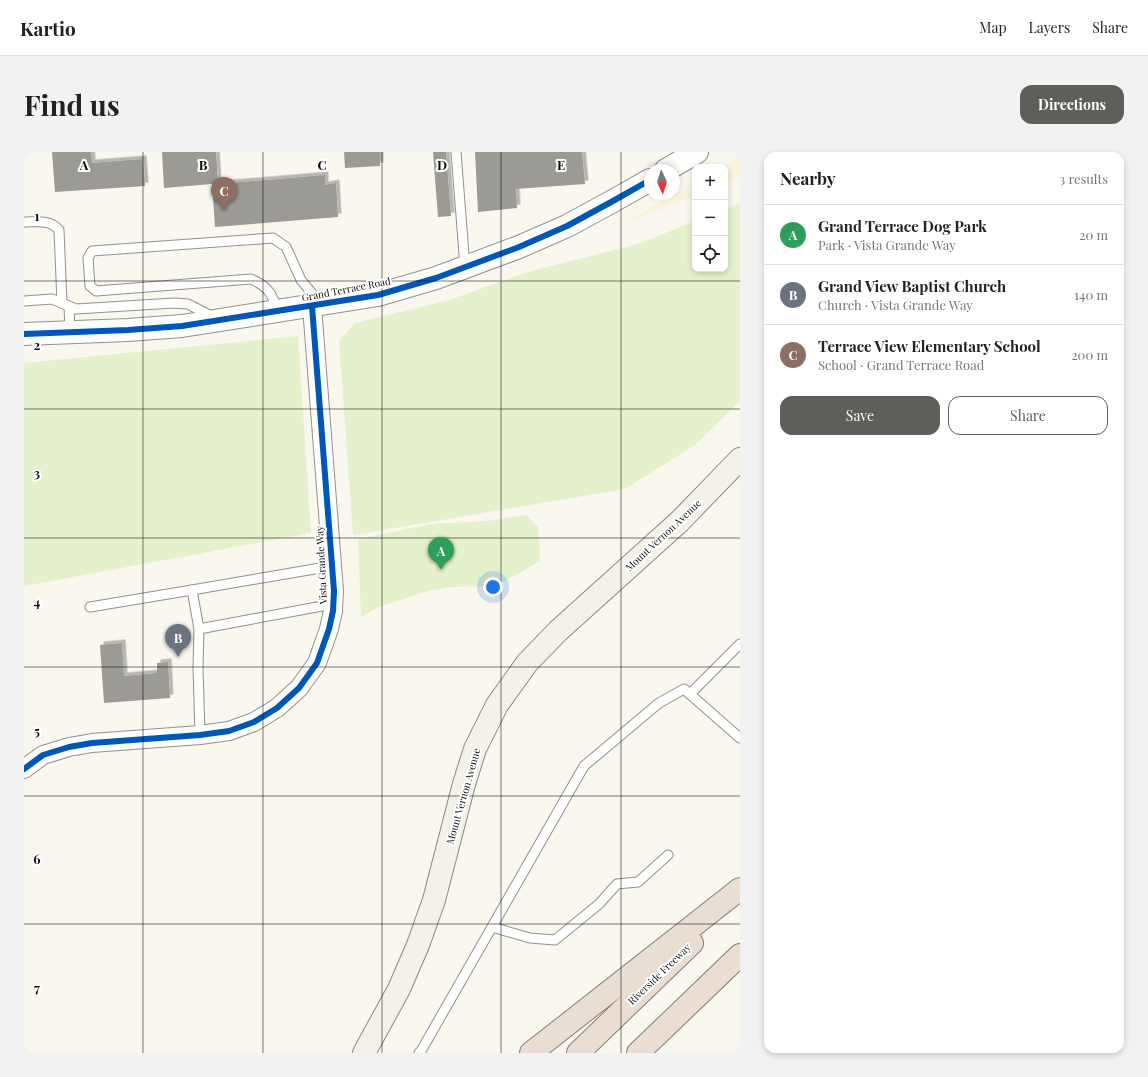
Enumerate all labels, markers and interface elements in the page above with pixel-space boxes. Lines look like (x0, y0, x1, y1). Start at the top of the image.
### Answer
text: Kartio (20, 15, 76, 41)
text: Map (979, 18, 1007, 37)
text: Layers (1029, 18, 1070, 37)
text: Share (1092, 18, 1128, 37)
button: Directions (1020, 85, 1124, 124)
text: Find us (24, 86, 120, 123)
text: A (79, 156, 89, 173)
text: B (199, 156, 208, 173)
text: C (317, 156, 327, 173)
text: D (437, 156, 447, 173)
text: E (557, 156, 565, 173)
north arrow (644, 164, 680, 200)
map controls (692, 164, 728, 272)
button: + (692, 164, 728, 200)
text: Nearby (780, 167, 835, 189)
text: 3 results (1059, 170, 1108, 187)
pin: C (211, 177, 237, 210)
button: − (692, 200, 728, 236)
text: 1 (35, 207, 40, 224)
text: Grand Terrace Dog Park (818, 216, 987, 236)
text: A (789, 226, 797, 243)
text: 20 m (1079, 226, 1108, 243)
button: locate (692, 236, 728, 272)
text: Park · Vista Grande Way (818, 236, 956, 253)
street label: Grand Terrace Road (300, 273, 392, 304)
text: Grand View Baptist Church (818, 276, 1006, 296)
text: B (789, 286, 797, 303)
text: 140 m (1074, 286, 1108, 303)
text: Church · Vista Grande Way (818, 296, 973, 313)
text: 2 (34, 336, 41, 353)
text: Terrace View Elementary School (818, 336, 1041, 356)
text: C (788, 346, 798, 363)
text: 200 m (1071, 346, 1108, 363)
text: School · Grand Terrace Road (818, 356, 984, 373)
button: Save (780, 396, 940, 435)
button: Share (948, 396, 1108, 435)
text: 3 (34, 464, 40, 481)
street label: Mount Vernon Avenue (622, 496, 704, 574)
street label: Vista Grande Way (312, 526, 330, 605)
pin: A (428, 537, 454, 570)
your location (483, 577, 503, 597)
text: 4 (34, 593, 41, 610)
pin: B (165, 624, 191, 657)
text: 5 (34, 722, 40, 739)
street label: Mount Vernon Avenue (443, 746, 483, 846)
text: 6 (33, 850, 41, 867)
street label: Riverside Freeway (625, 940, 693, 1008)
text: 7 (34, 979, 40, 996)

